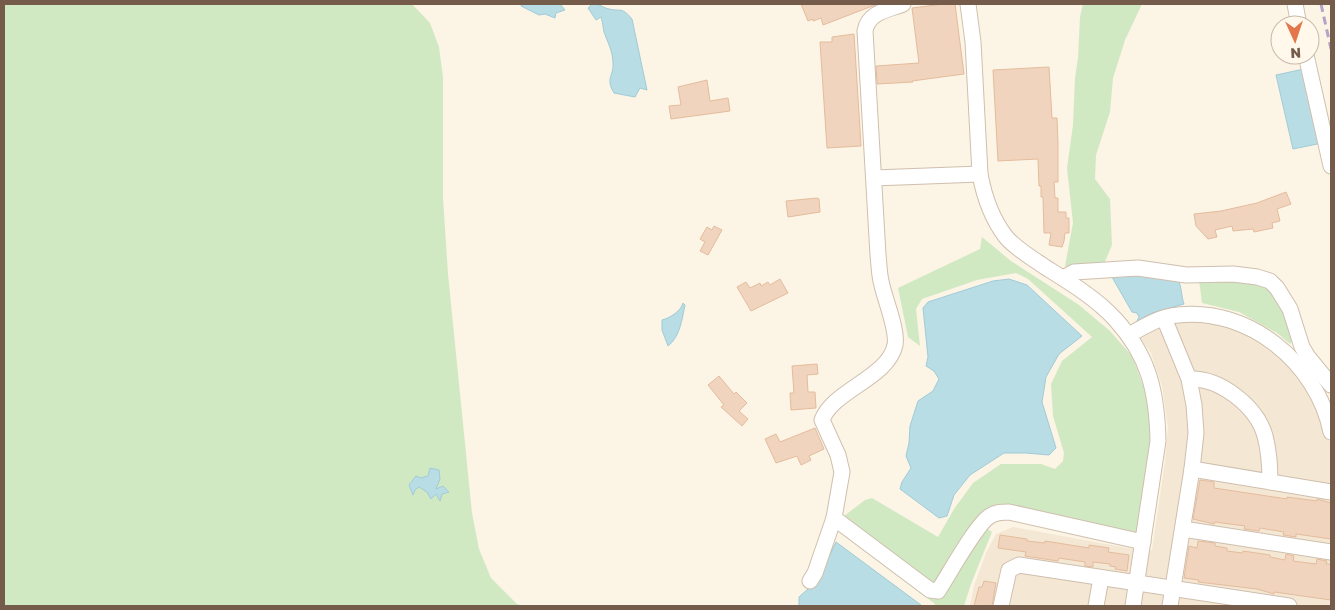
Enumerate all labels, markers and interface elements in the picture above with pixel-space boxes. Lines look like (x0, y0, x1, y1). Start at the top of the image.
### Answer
north arrow (1270, 15, 1320, 65)
text: N (1290, 45, 1301, 62)

